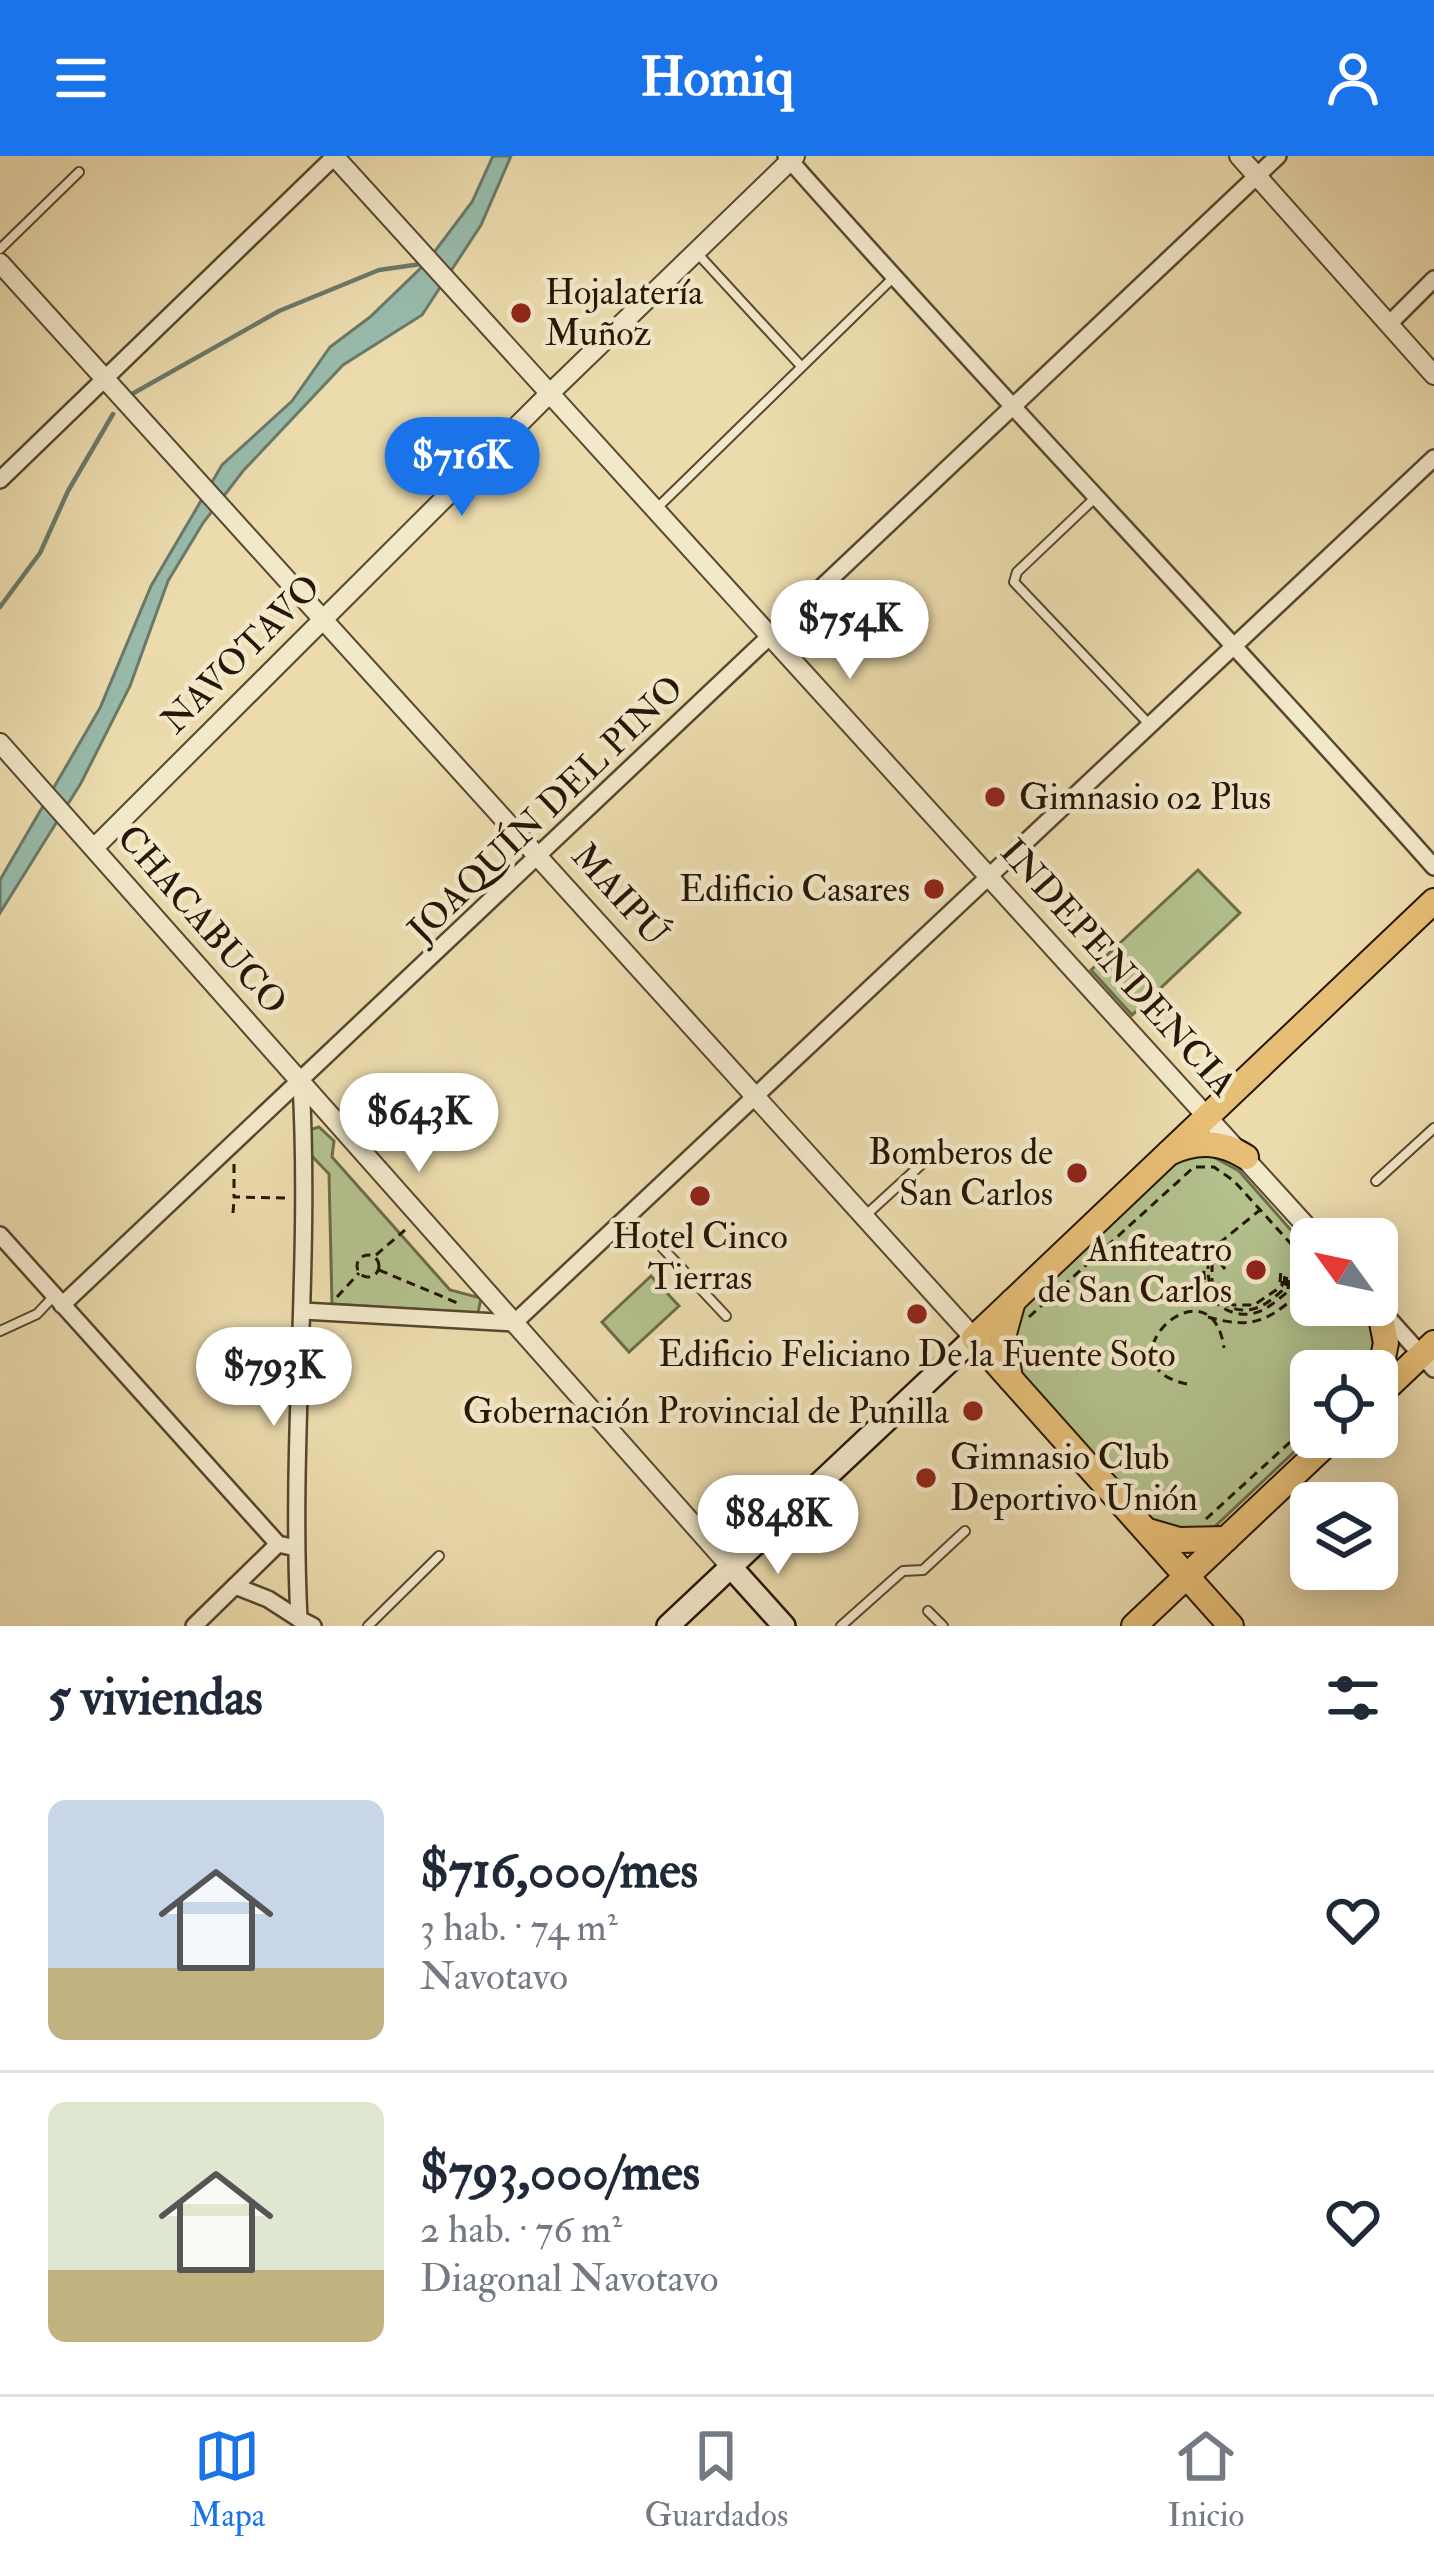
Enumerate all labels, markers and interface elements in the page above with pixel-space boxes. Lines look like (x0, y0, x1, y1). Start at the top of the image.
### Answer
text: Homiq (640, 44, 794, 112)
icon: menu (48, 45, 114, 111)
icon: person (1320, 45, 1386, 111)
place label: Hojalatería Muñoz (545, 270, 704, 356)
marker: Hojalatería Muñoz (508, 300, 534, 326)
pin: $716K (378, 417, 546, 519)
text: $716K (412, 431, 512, 480)
street label: NAVOTAVO (152, 565, 330, 743)
pin: $754K (766, 580, 934, 682)
text: $754K (798, 594, 902, 643)
street label: JOAQUÍN DEL PINO (398, 666, 693, 953)
place label: Gimnasio o2 Plus (1019, 775, 1271, 820)
marker: Gimnasio o2 Plus (982, 784, 1008, 810)
street label: CHACABUCO (107, 816, 297, 1024)
street label: INDEPENDENCIA (990, 830, 1246, 1106)
street label: MAIPÚ (562, 833, 679, 956)
place label: Edificio Casares (679, 867, 910, 912)
marker: Edificio Casares (921, 876, 947, 902)
pin: $643K (335, 1073, 503, 1175)
text: $643K (367, 1087, 471, 1136)
place label: Bomberos de San Carlos (868, 1130, 1053, 1216)
marker: Bomberos de San Carlos (1064, 1160, 1090, 1186)
marker: Hotel Cinco Tierras (687, 1183, 713, 1209)
place label: Hotel Cinco Tierras (612, 1214, 788, 1300)
north arrow (1290, 1218, 1398, 1326)
map controls (1290, 1218, 1398, 1590)
place label: Anfiteatro de San Carlos (1038, 1227, 1232, 1313)
marker: Anfiteatro de San Carlos (1243, 1257, 1269, 1283)
marker: Edificio Feliciano De la Fuente Soto (904, 1301, 930, 1327)
pin: $793K (190, 1327, 358, 1429)
place label: Edificio Feliciano De la Fuente Soto (658, 1332, 1176, 1377)
text: $793K (223, 1341, 325, 1390)
button: locate (1290, 1350, 1398, 1458)
place label: Gobernación Provincial de Punilla (463, 1389, 950, 1434)
marker: Gobernación Provincial de Punilla (960, 1398, 986, 1424)
place label: Gimnasio Club Deportivo Unión (950, 1435, 1198, 1521)
marker: Gimnasio Club Deportivo Unión (913, 1465, 939, 1491)
pin: $848K (694, 1475, 862, 1577)
button: layers (1290, 1482, 1398, 1590)
text: $848K (725, 1489, 831, 1538)
icon: filters (1320, 1665, 1386, 1731)
text: 5 viviendas (48, 1666, 263, 1730)
text: $716,000/mes (420, 1839, 698, 1903)
icon: home (144, 1848, 288, 1992)
icon: heart (1320, 1887, 1386, 1953)
text: 3 hab. · 74 m² (420, 1903, 618, 1952)
text: Navotavo (420, 1952, 568, 2001)
text: $793,000/mes (420, 2141, 700, 2205)
icon: home (144, 2150, 288, 2294)
icon: heart (1320, 2189, 1386, 2255)
text: 2 hab. · 76 m² (420, 2205, 622, 2254)
text: Diagonal Navotavo (420, 2254, 719, 2303)
tab: Mapa (190, 2423, 265, 2536)
tab: Guardados (645, 2423, 788, 2536)
tab: Inicio (1168, 2423, 1244, 2536)

